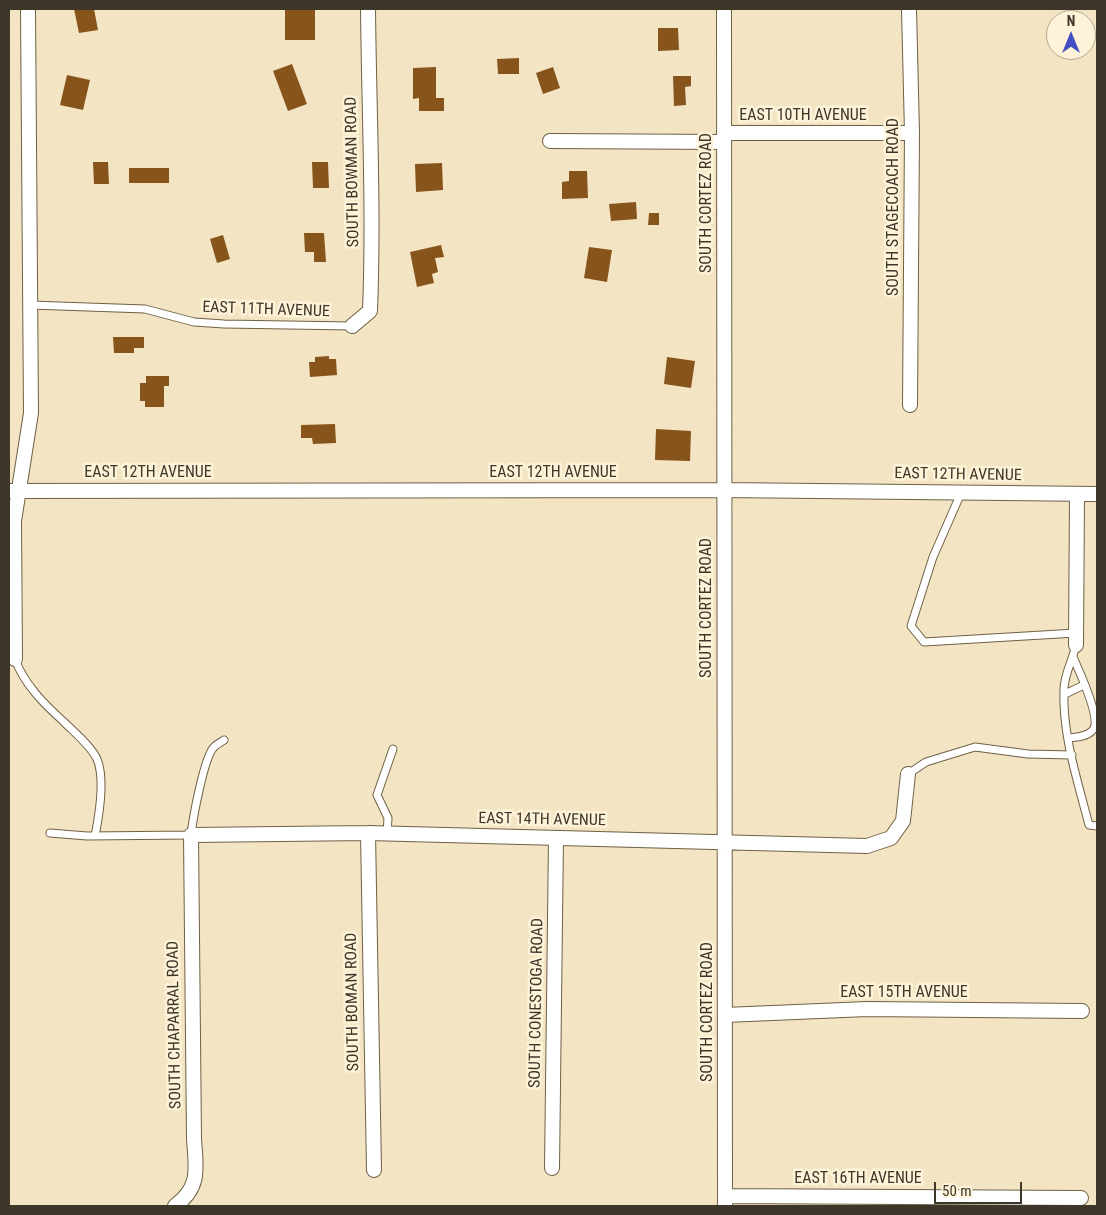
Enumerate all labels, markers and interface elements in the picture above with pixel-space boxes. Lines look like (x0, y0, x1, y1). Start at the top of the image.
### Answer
north arrow (1046, 10, 1096, 60)
text: N (1067, 13, 1075, 29)
street label: SOUTH BOWMAN ROAD (342, 96, 364, 248)
street label: EAST 10TH AVENUE (739, 106, 867, 126)
street label: SOUTH STAGECOACH ROAD (884, 118, 904, 296)
street label: SOUTH CORTEZ ROAD (697, 133, 717, 273)
street label: EAST 11TH AVENUE (202, 298, 330, 322)
street label: EAST 12TH AVENUE (84, 463, 212, 483)
street label: EAST 12TH AVENUE (489, 463, 617, 483)
street label: EAST 12TH AVENUE (894, 464, 1022, 486)
street label: SOUTH CORTEZ ROAD (697, 538, 717, 678)
street label: EAST 14TH AVENUE (478, 809, 606, 831)
street label: SOUTH CONESTOGA ROAD (526, 918, 548, 1088)
street label: SOUTH BOMAN ROAD (342, 933, 364, 1071)
street label: SOUTH CHAPARRAL ROAD (164, 941, 186, 1109)
street label: SOUTH CORTEZ ROAD (698, 942, 718, 1082)
street label: EAST 15TH AVENUE (840, 983, 968, 1003)
street label: EAST 16TH AVENUE (794, 1169, 922, 1189)
scale bar (936, 1172, 1024, 1204)
text: 50 m (942, 1182, 972, 1200)

